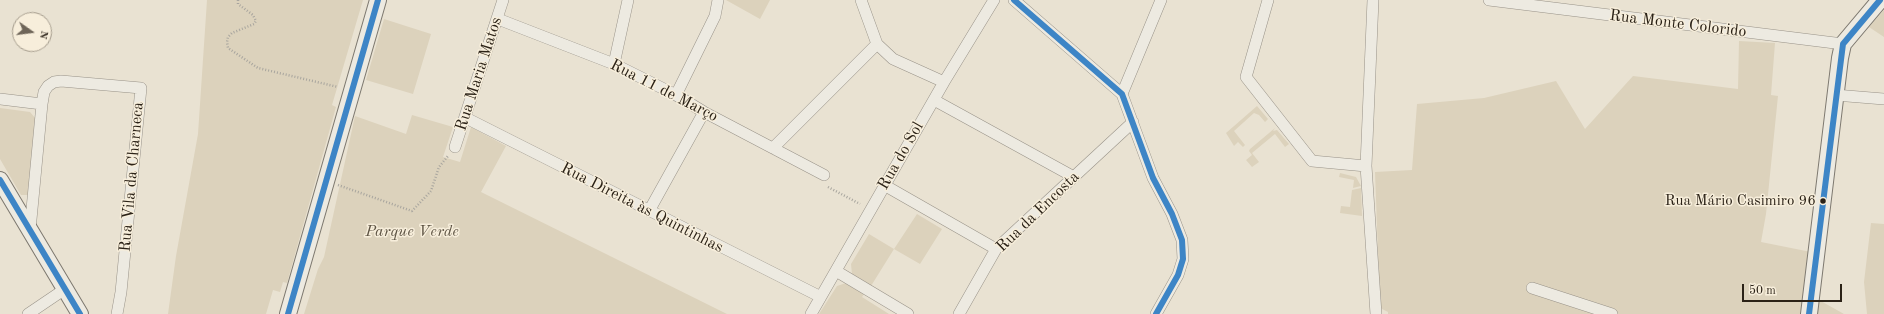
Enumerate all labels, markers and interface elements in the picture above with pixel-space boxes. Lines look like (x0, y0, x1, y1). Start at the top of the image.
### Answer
street label: Rua Monte Colorido (1608, 6, 1748, 42)
north arrow (12, 12, 52, 52)
street label: Rua Maria Matos (452, 15, 506, 133)
text: N (37, 29, 50, 40)
street label: Rua 11 de Março (607, 56, 721, 126)
street label: Rua Vila da Charneca (116, 101, 148, 253)
street label: Rua do Sol (874, 119, 928, 193)
street label: Rua Direita às Quintinhas (558, 159, 726, 257)
street label: Rua da Encosta (992, 168, 1084, 256)
place label: Rua Mário Casimiro 96 (1665, 192, 1816, 210)
marker: Rua Mário Casimiro 96 (1818, 196, 1828, 206)
park label: Parque Verde (365, 222, 459, 242)
scale bar (1744, 276, 1844, 302)
text: 50 m (1749, 285, 1776, 297)

